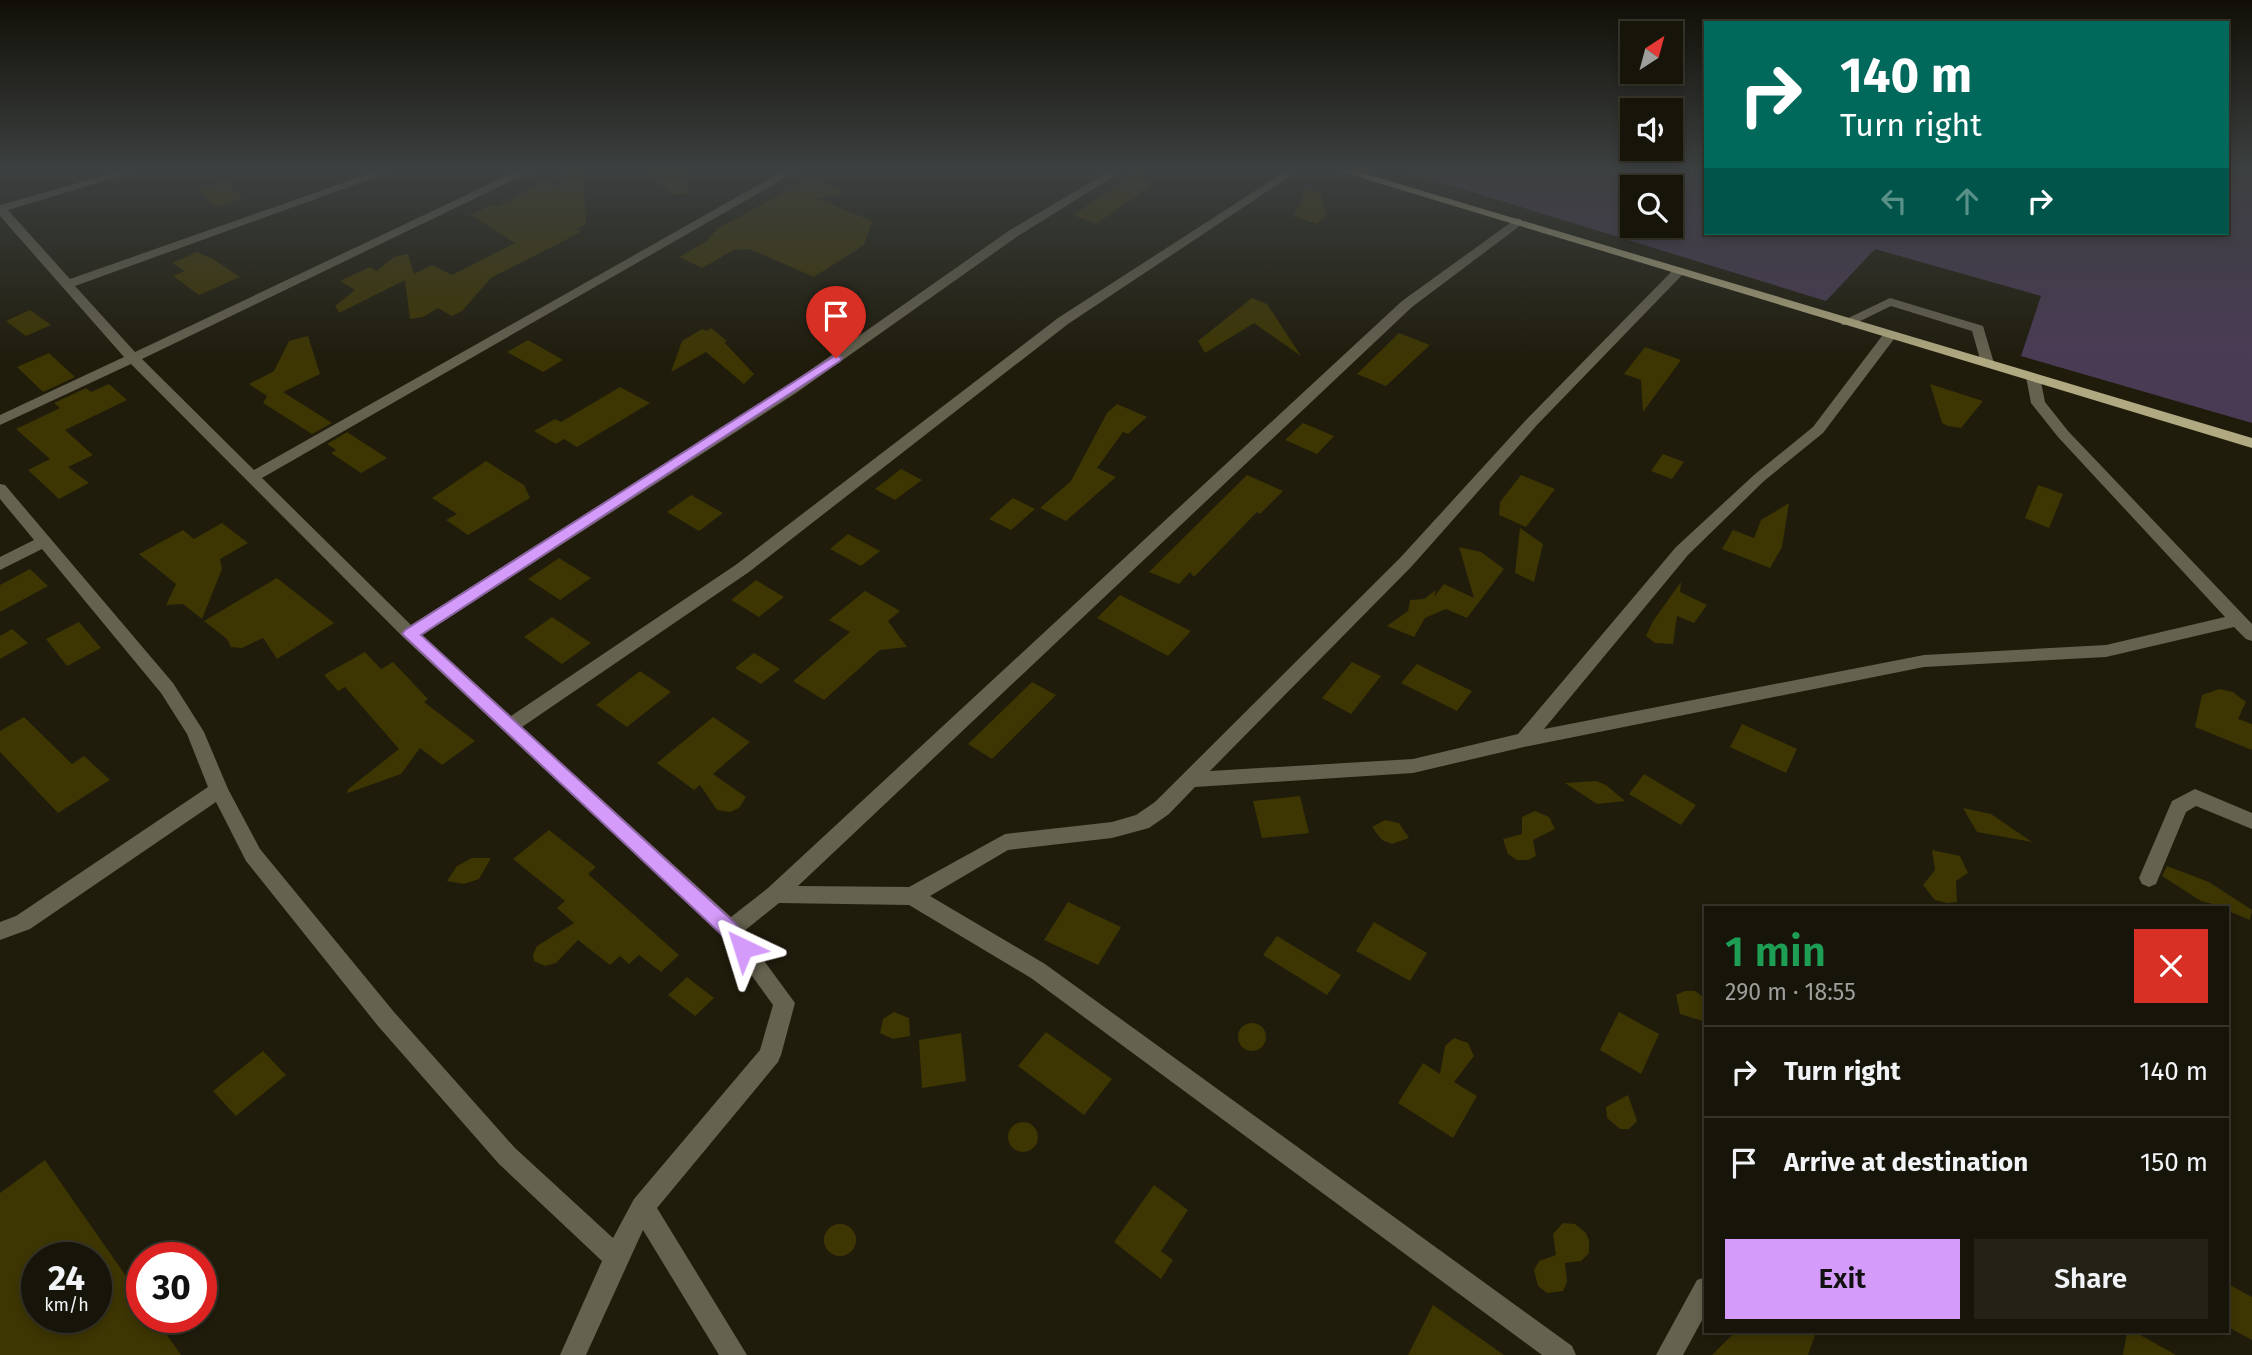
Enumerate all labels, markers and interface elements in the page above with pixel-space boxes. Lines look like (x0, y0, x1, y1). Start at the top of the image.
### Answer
north arrow (1620, 21, 1684, 84)
map controls (1620, 21, 1683, 238)
text: 140 m (1840, 46, 1972, 105)
icon: right (1725, 49, 1816, 140)
button: sound (1620, 98, 1683, 161)
text: Turn right (1840, 106, 1982, 144)
button: search (1620, 175, 1683, 238)
icon: left (1875, 182, 1913, 220)
icon: ahead (1948, 182, 1986, 220)
icon: right (2021, 182, 2059, 220)
pin (806, 286, 866, 358)
icon: arrive (817, 297, 855, 335)
position arrow (706, 911, 780, 985)
text: 1 min (1725, 927, 1826, 977)
button: close (2134, 929, 2208, 1003)
text: 290 m · 18:55 (1725, 978, 1856, 1006)
icon: right (1725, 1053, 1763, 1091)
text: Turn right (1784, 1056, 1901, 1087)
text: 140 m (2139, 1056, 2208, 1087)
icon: arrive (1725, 1144, 1763, 1182)
text: Arrive at destination (1784, 1147, 2028, 1178)
text: 150 m (2140, 1147, 2208, 1178)
button: Exit (1725, 1239, 1960, 1319)
button: Share (1974, 1239, 2208, 1319)
speed limit sign: 30 (126, 1242, 217, 1333)
text: 24 (48, 1257, 85, 1299)
text: km/h (44, 1294, 89, 1316)

